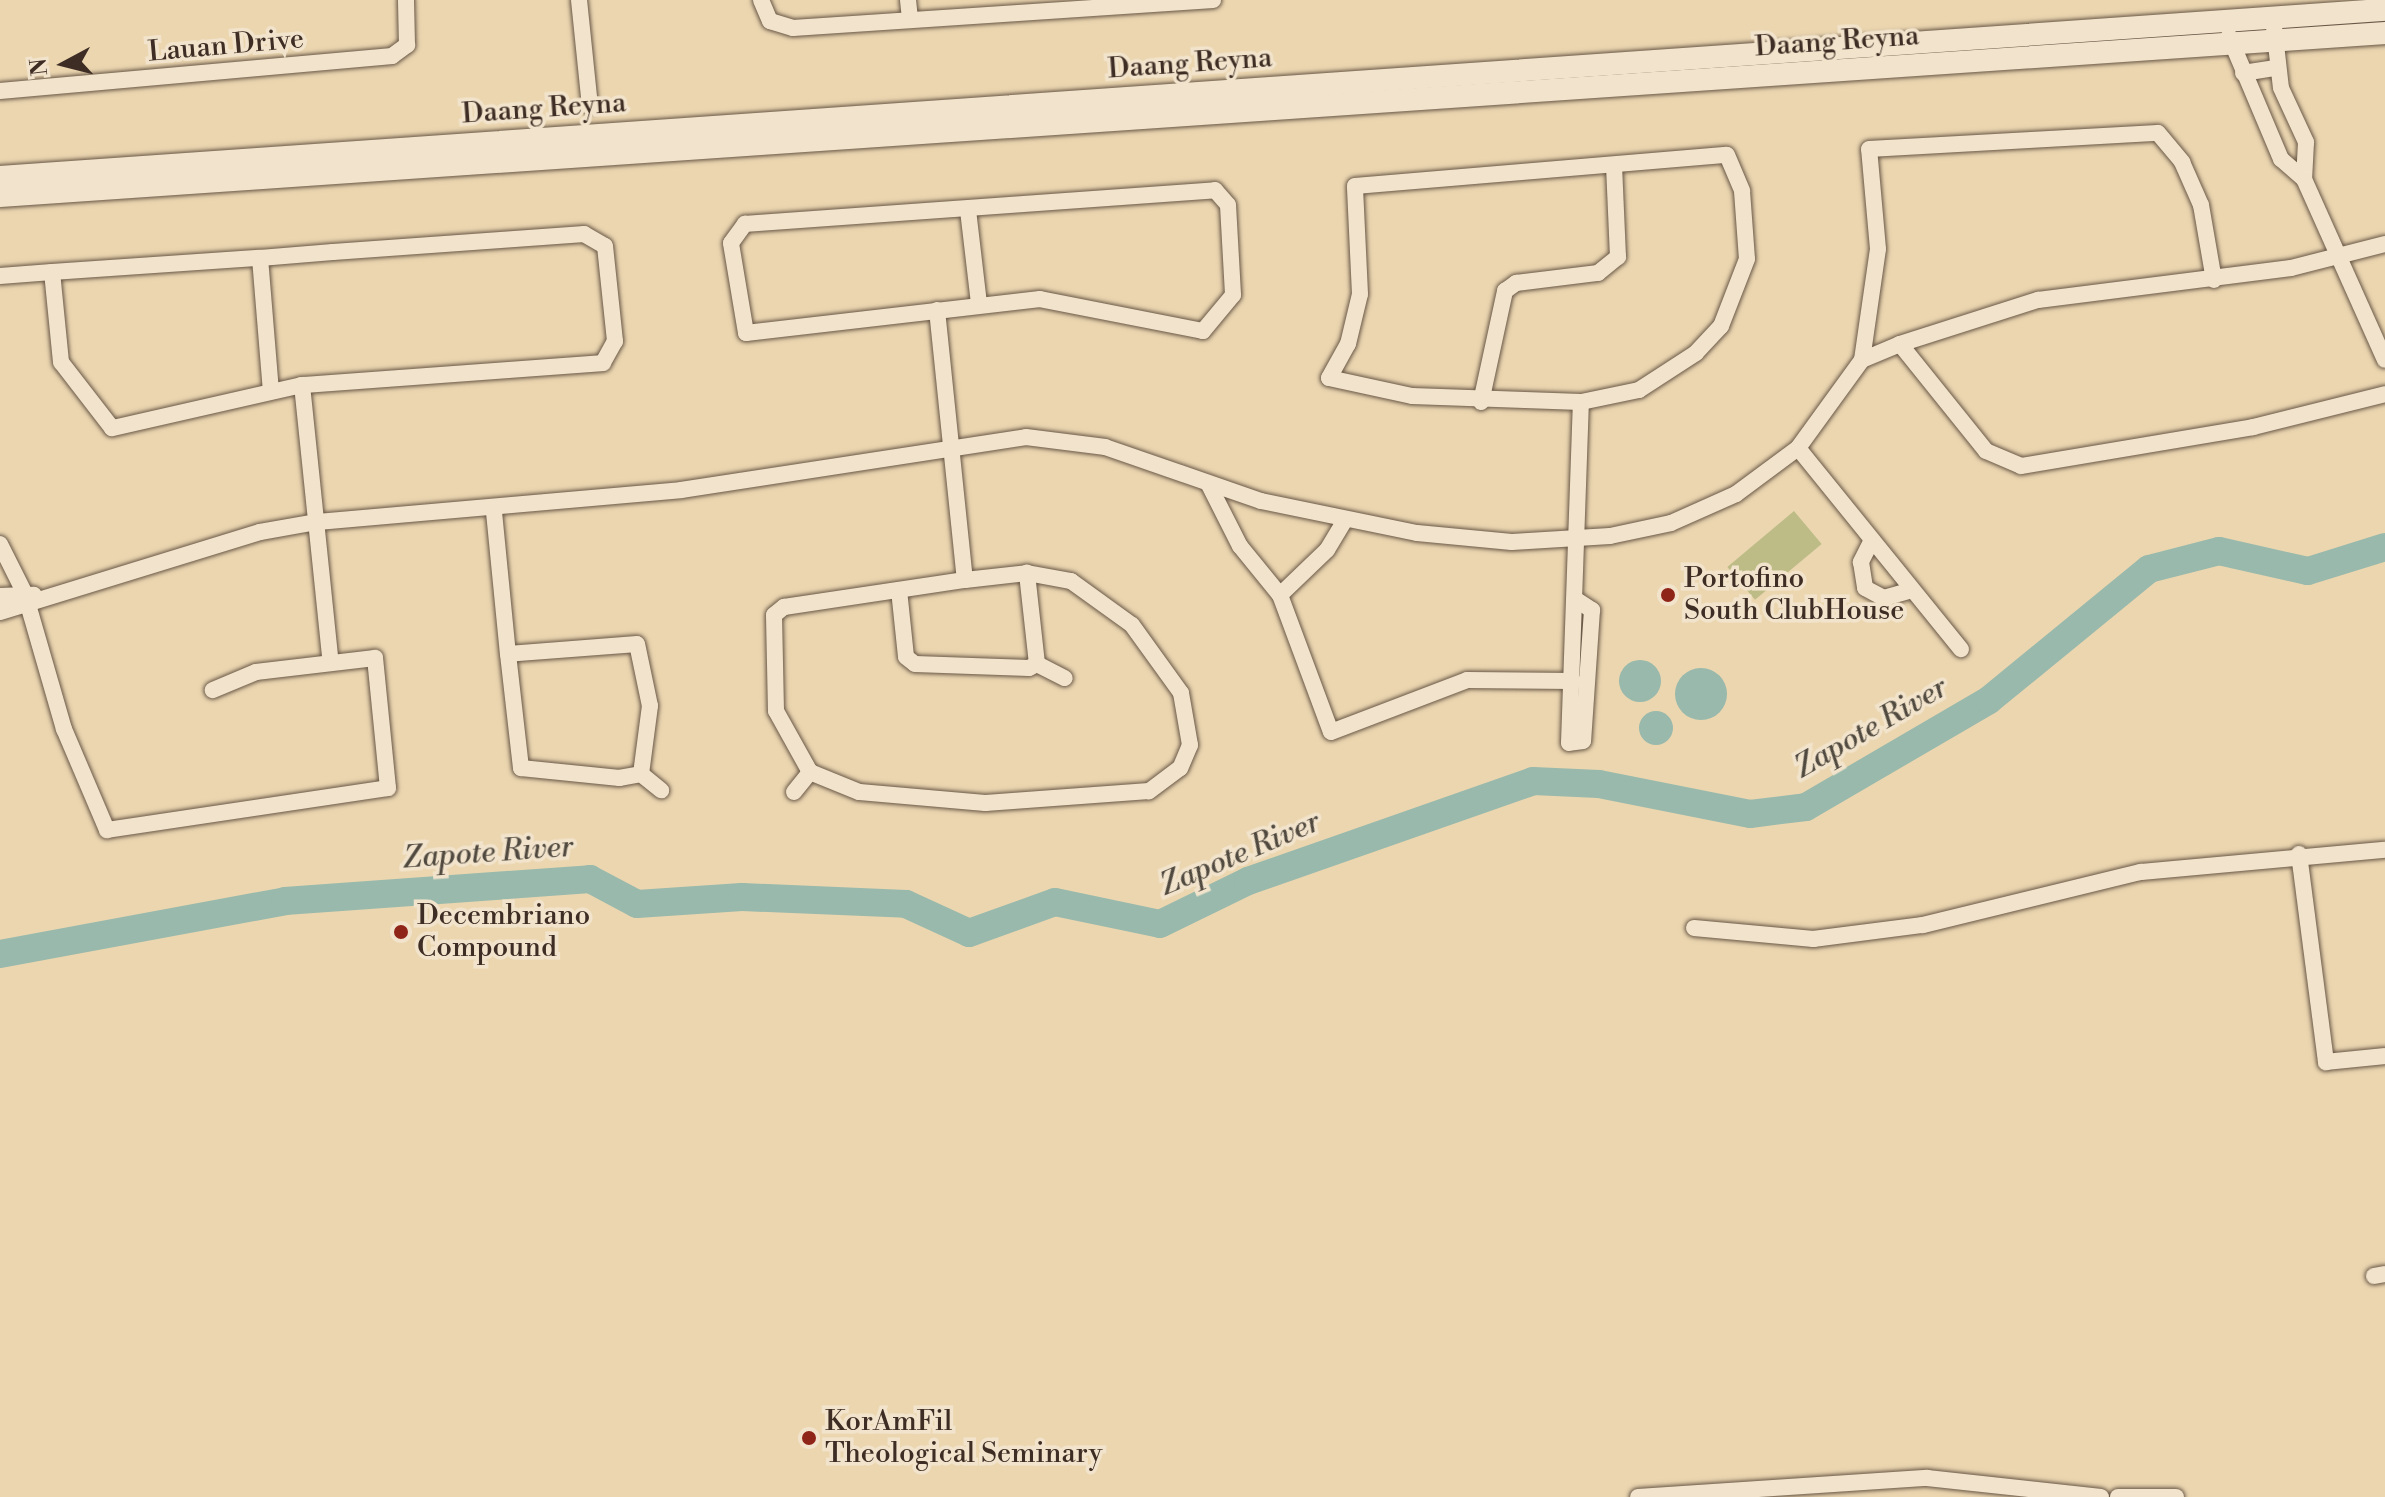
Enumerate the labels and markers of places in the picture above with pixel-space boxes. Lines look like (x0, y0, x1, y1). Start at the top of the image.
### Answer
place label: Portofino South ClubHouse (1684, 562, 1904, 628)
marker: Portofino South ClubHouse (1659, 586, 1677, 604)
place label: Decembriano Compound (417, 899, 590, 965)
marker: Decembriano Compound (392, 923, 410, 941)
place label: KorAmFil Theological Seminary (825, 1405, 1102, 1471)
marker: KorAmFil Theological Seminary (800, 1429, 818, 1447)

